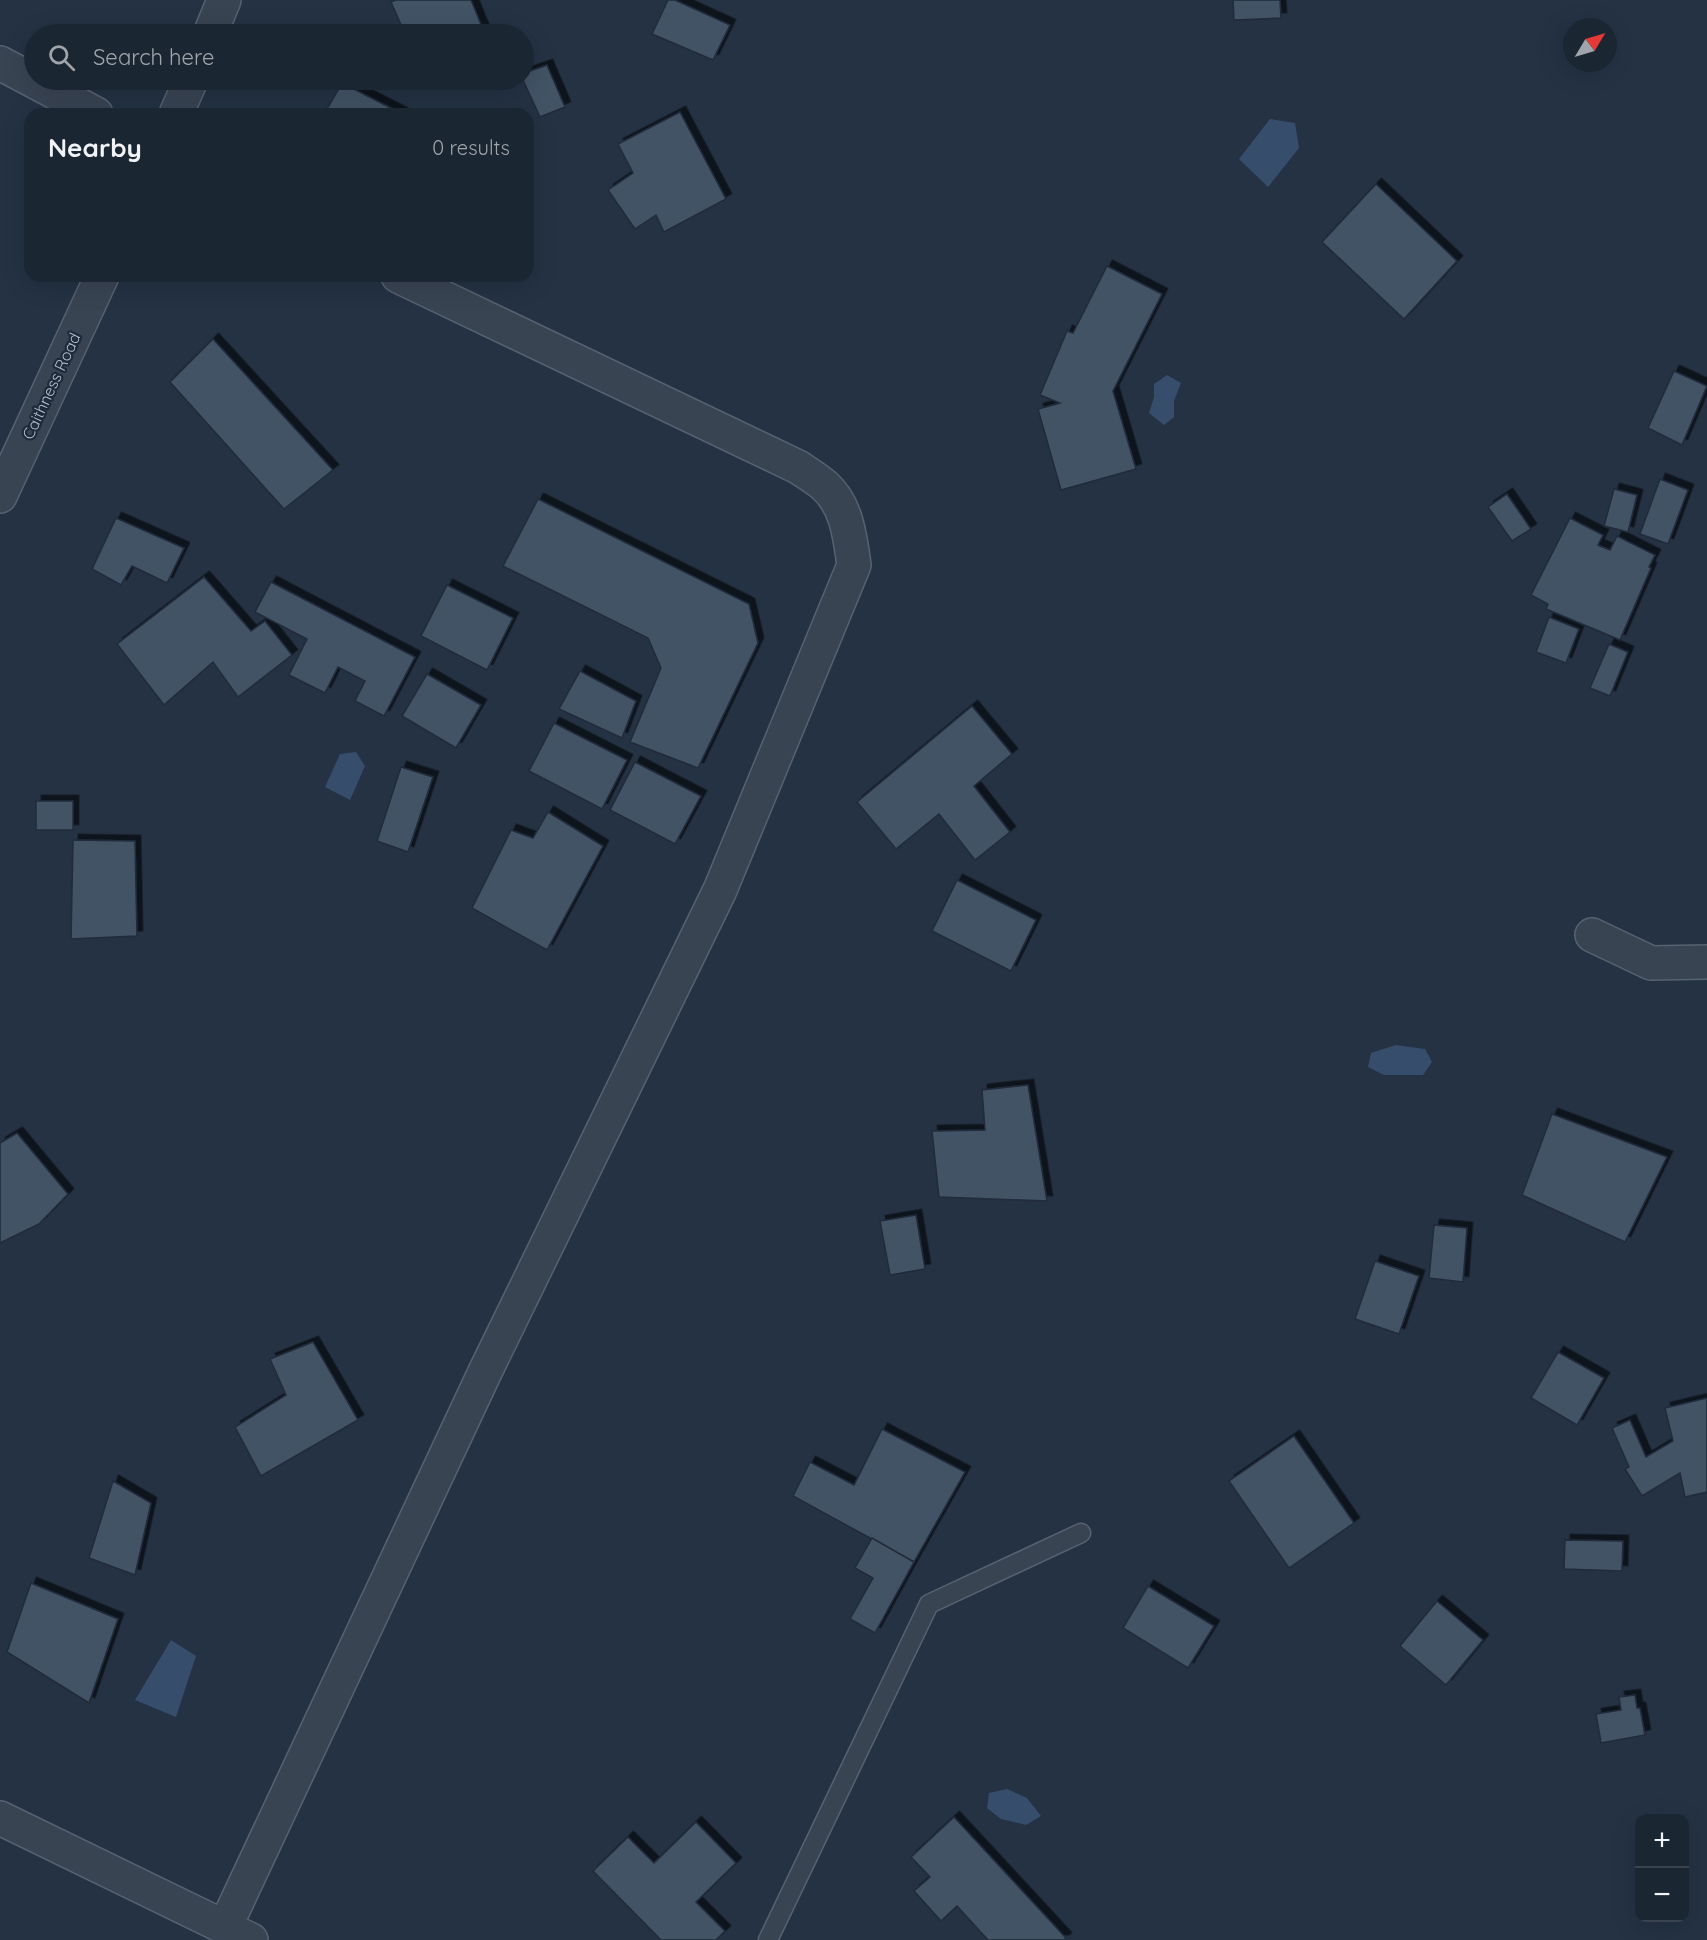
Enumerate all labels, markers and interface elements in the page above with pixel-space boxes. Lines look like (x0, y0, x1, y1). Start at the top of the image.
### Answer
north arrow (1563, 18, 1617, 72)
search box (24, 24, 534, 90)
icon: search (45, 41, 78, 74)
text: Search here (93, 43, 214, 71)
text: Nearby (48, 131, 142, 164)
text: 0 results (432, 135, 510, 160)
street label: Caithness Road (18, 329, 84, 443)
map controls (1635, 1814, 1689, 1922)
button: + (1635, 1814, 1689, 1868)
button: − (1635, 1868, 1689, 1922)

